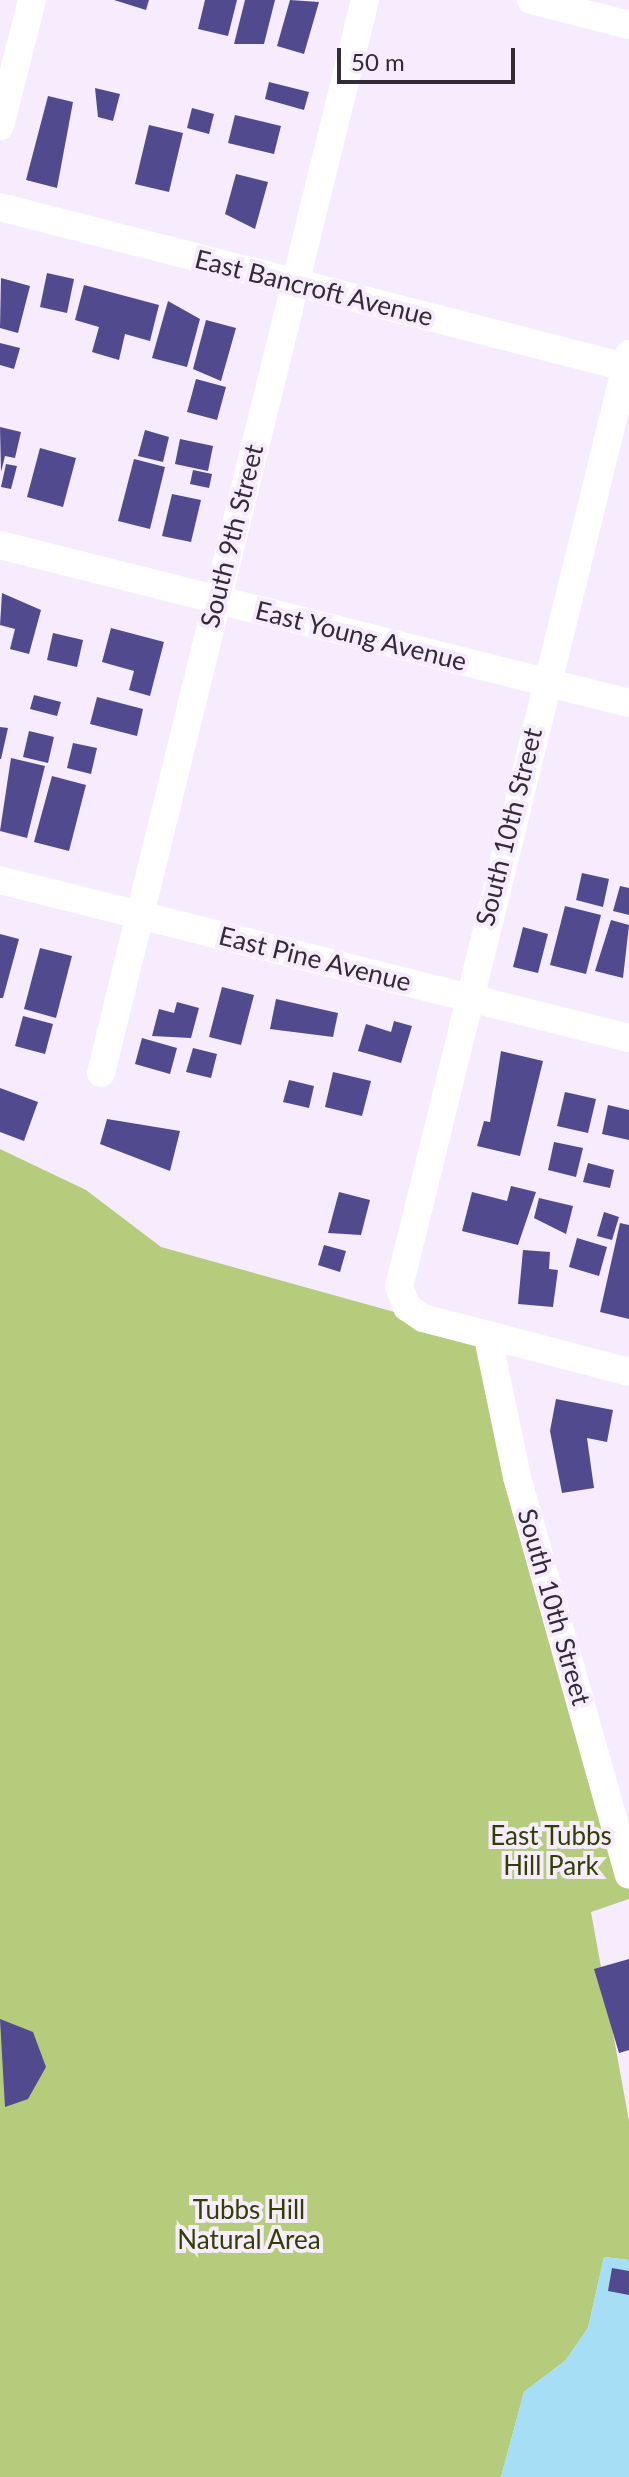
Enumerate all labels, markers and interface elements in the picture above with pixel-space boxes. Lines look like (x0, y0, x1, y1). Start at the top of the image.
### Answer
scale bar (341, 32, 519, 82)
text: 50 m (351, 47, 405, 76)
street label: East Bancroft Avenue (191, 243, 437, 333)
street label: South 9th Street (194, 441, 270, 631)
street label: East Young Avenue (251, 594, 471, 678)
street label: South 10th Street (469, 725, 549, 929)
street label: East Pine Avenue (215, 920, 415, 998)
street label: South 10th Street (511, 1505, 597, 1709)
park label: East Tubbs Hill Park (490, 1820, 612, 1882)
park label: Tubbs Hill Natural Area (177, 2194, 321, 2256)

